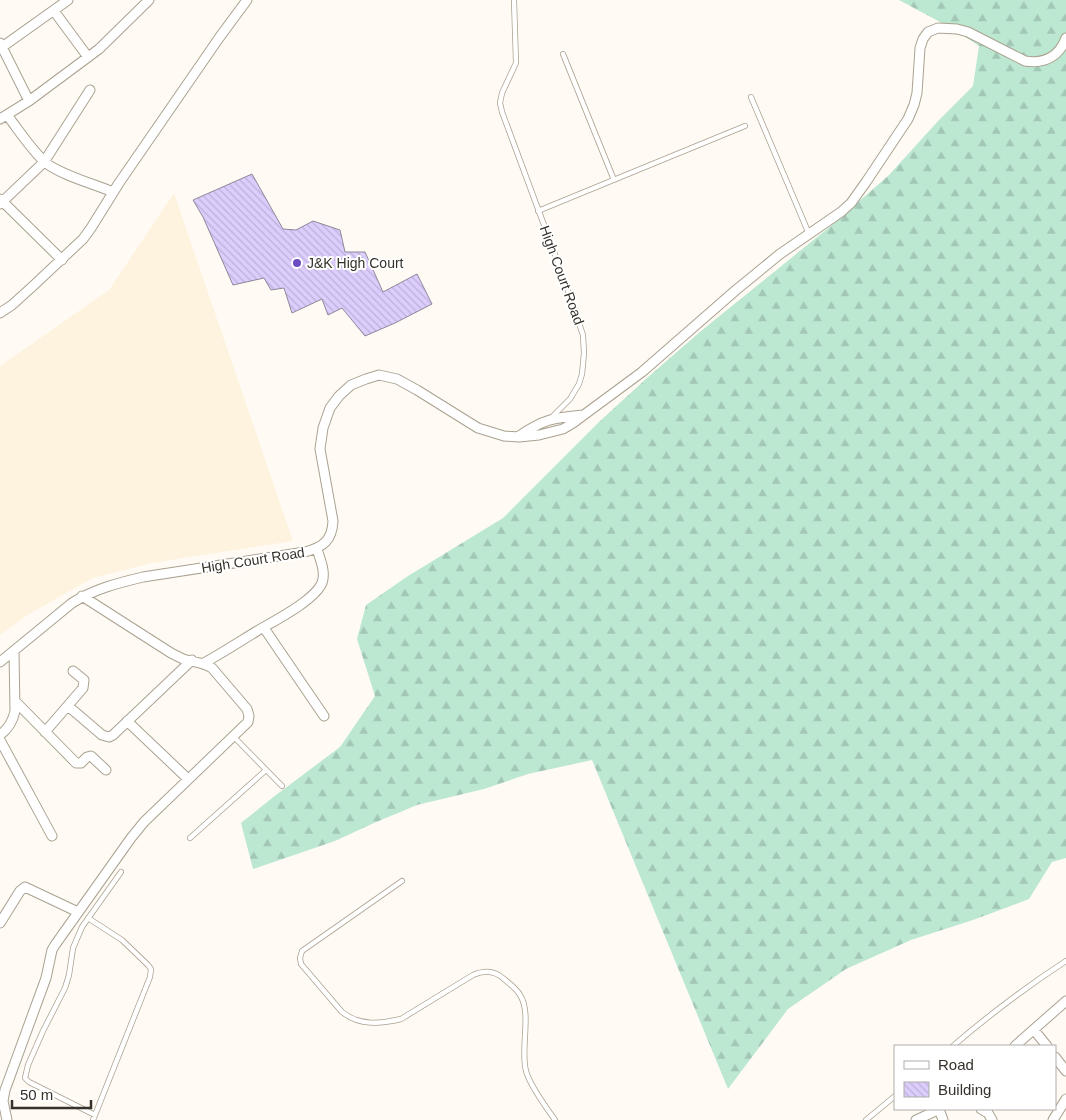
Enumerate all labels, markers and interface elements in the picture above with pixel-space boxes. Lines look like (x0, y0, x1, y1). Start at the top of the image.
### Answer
street label: High Court Road (537, 223, 587, 327)
place label: J&K High Court (307, 255, 404, 271)
marker: J&K High Court (291, 257, 303, 269)
street label: High Court Road (200, 544, 306, 576)
legend (894, 1045, 1056, 1110)
text: Road (938, 1056, 974, 1073)
scale bar (12, 1078, 91, 1110)
text: Building (938, 1081, 991, 1098)
text: 50 m (20, 1086, 53, 1103)

